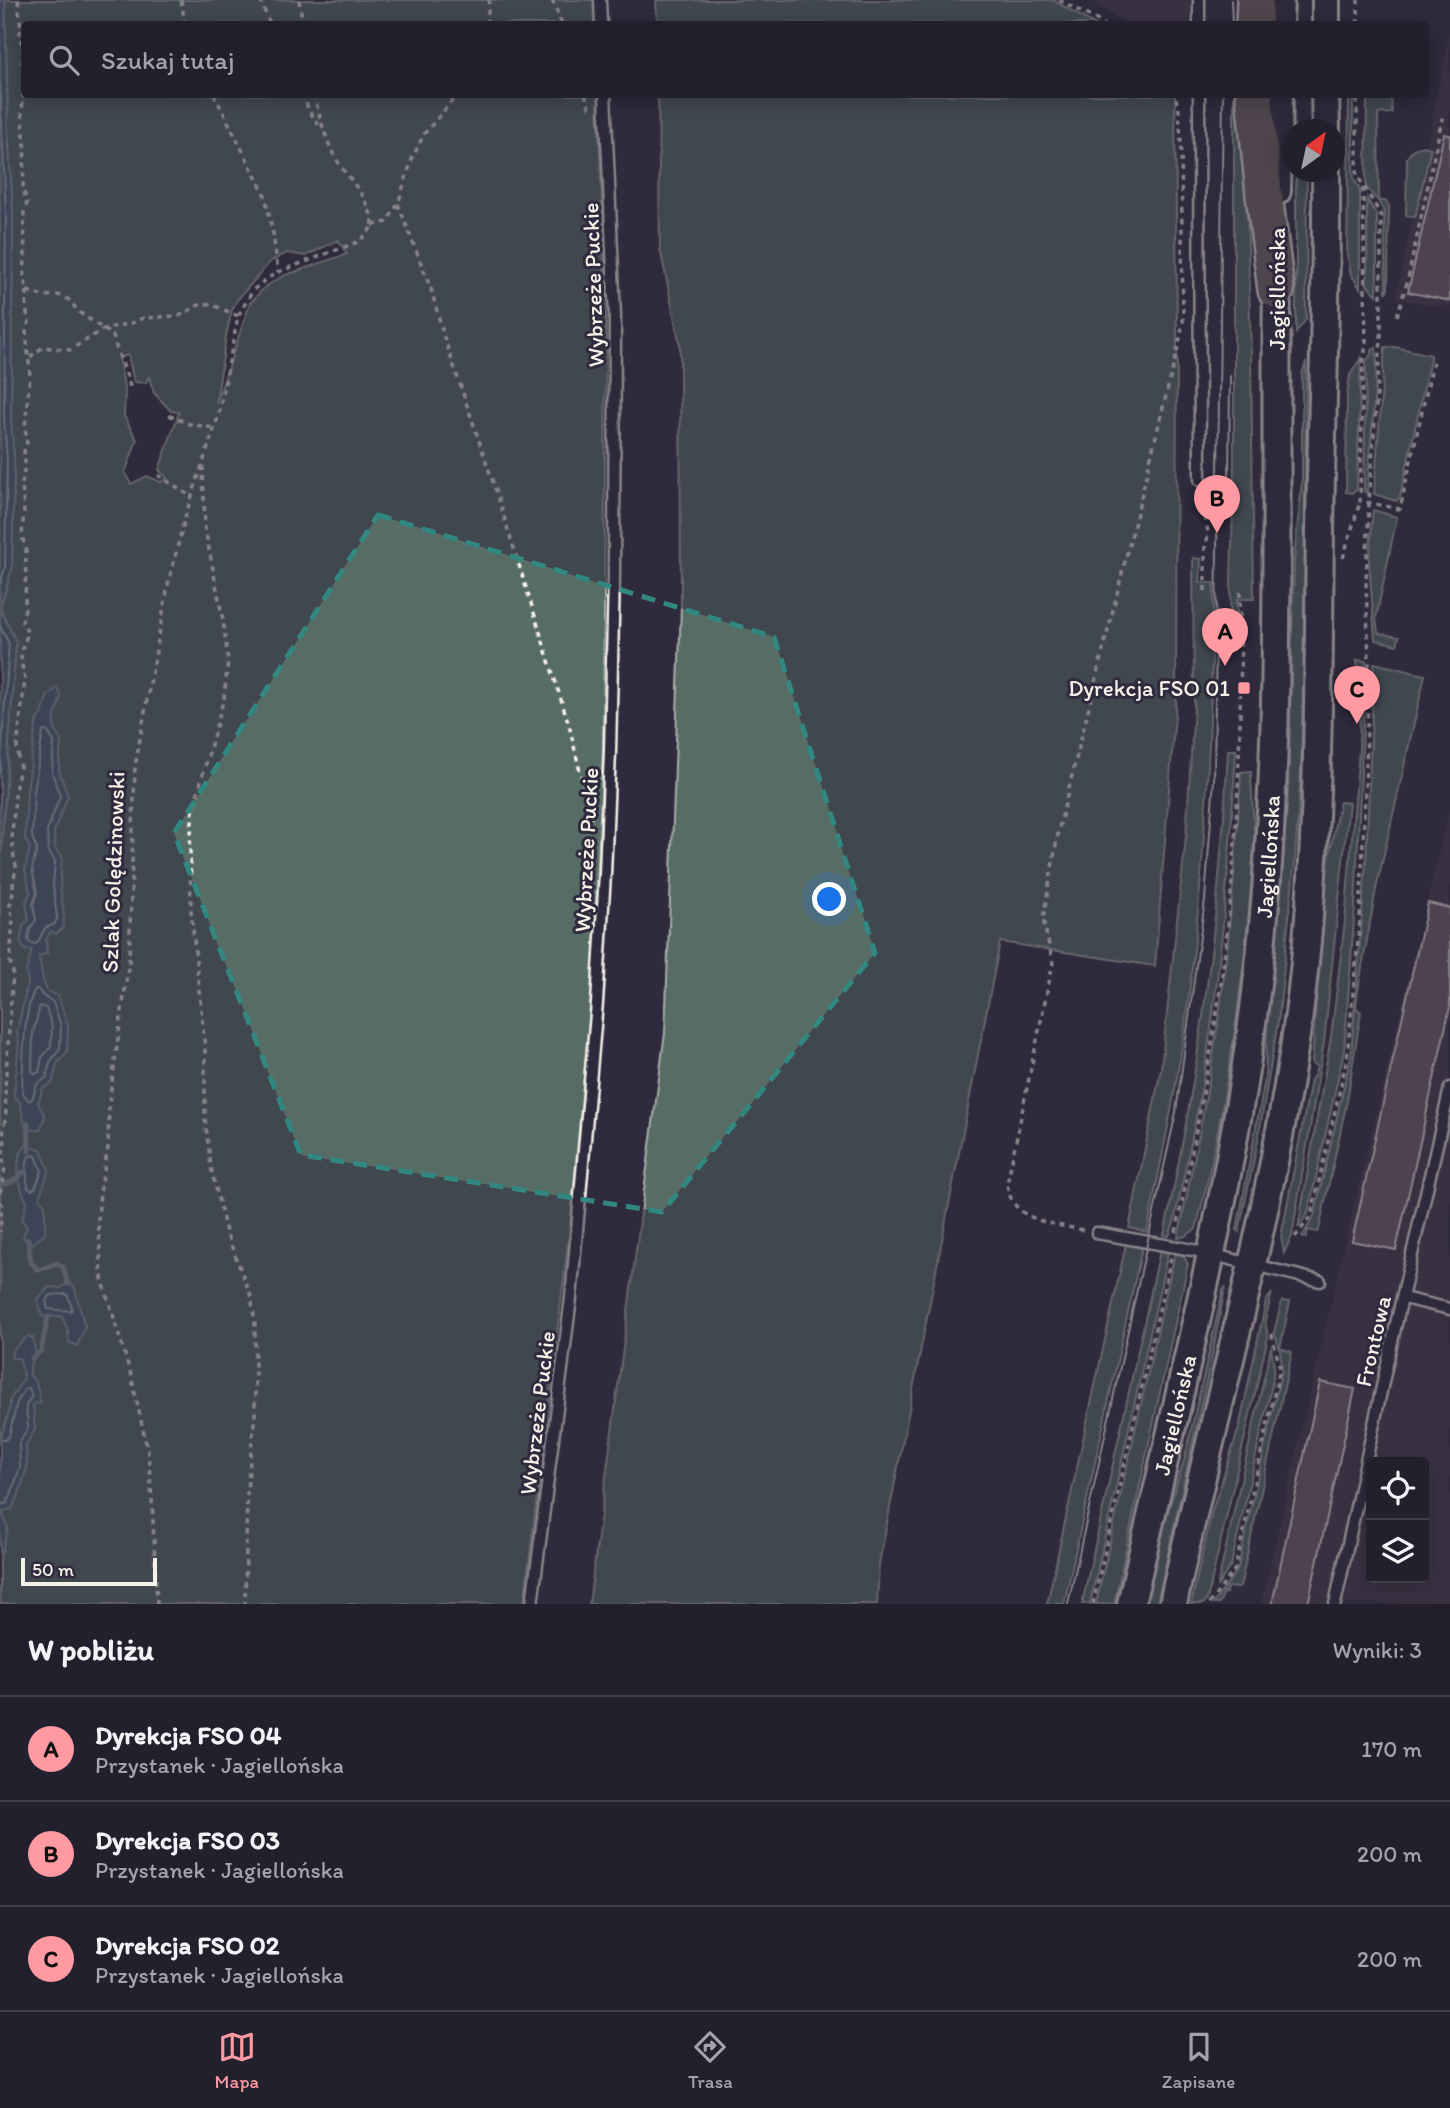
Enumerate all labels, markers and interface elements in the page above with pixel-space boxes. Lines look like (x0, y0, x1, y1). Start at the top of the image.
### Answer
search box (21, 21, 1429, 98)
icon: search (45, 41, 83, 79)
text: Szukaj tutaj (101, 44, 234, 76)
north arrow (1282, 119, 1345, 182)
street label: Wybrzeże Puckie (576, 202, 610, 368)
street label: Jagiellońska (1263, 228, 1291, 350)
pin: B (1194, 475, 1240, 533)
pin: A (1202, 608, 1248, 666)
pin: C (1334, 666, 1380, 724)
place label: Dyrekcja FSO 01 (1068, 674, 1230, 702)
marker: Dyrekcja FSO 01 (1236, 680, 1252, 696)
street label: Wybrzeże Puckie (568, 767, 604, 933)
street label: Szlak Golędzinowski (95, 771, 131, 973)
street label: Jagiellońska (1250, 795, 1286, 919)
your location (812, 882, 846, 916)
street label: Frontowa (1349, 1293, 1397, 1389)
street label: Wybrzeże Puckie (513, 1329, 561, 1497)
street label: Jagiellońska (1147, 1352, 1202, 1478)
map controls (1366, 1457, 1429, 1583)
button: locate (1366, 1457, 1429, 1520)
button: layers (1366, 1520, 1429, 1583)
scale bar (21, 1555, 158, 1587)
text: 50 m (32, 1558, 74, 1581)
text: W pobliżu (28, 1631, 154, 1668)
text: Wyniki: 3 (1332, 1636, 1422, 1664)
text: Dyrekcja FSO 04 (95, 1719, 281, 1751)
text: A (44, 1735, 58, 1763)
text: 170 m (1361, 1735, 1422, 1763)
text: Przystanek · Jagiellońska (95, 1751, 344, 1779)
text: Dyrekcja FSO 03 (95, 1824, 280, 1856)
text: B (44, 1840, 58, 1868)
text: 200 m (1357, 1840, 1422, 1868)
text: Przystanek · Jagiellońska (95, 1856, 344, 1884)
text: Dyrekcja FSO 02 (95, 1929, 280, 1961)
text: C (44, 1945, 58, 1973)
text: 200 m (1357, 1945, 1422, 1973)
text: Przystanek · Jagiellońska (95, 1961, 344, 1989)
tab: Mapa (215, 2028, 259, 2093)
tab: Trasa (688, 2028, 732, 2093)
tab: Zapisane (1162, 2028, 1235, 2093)

